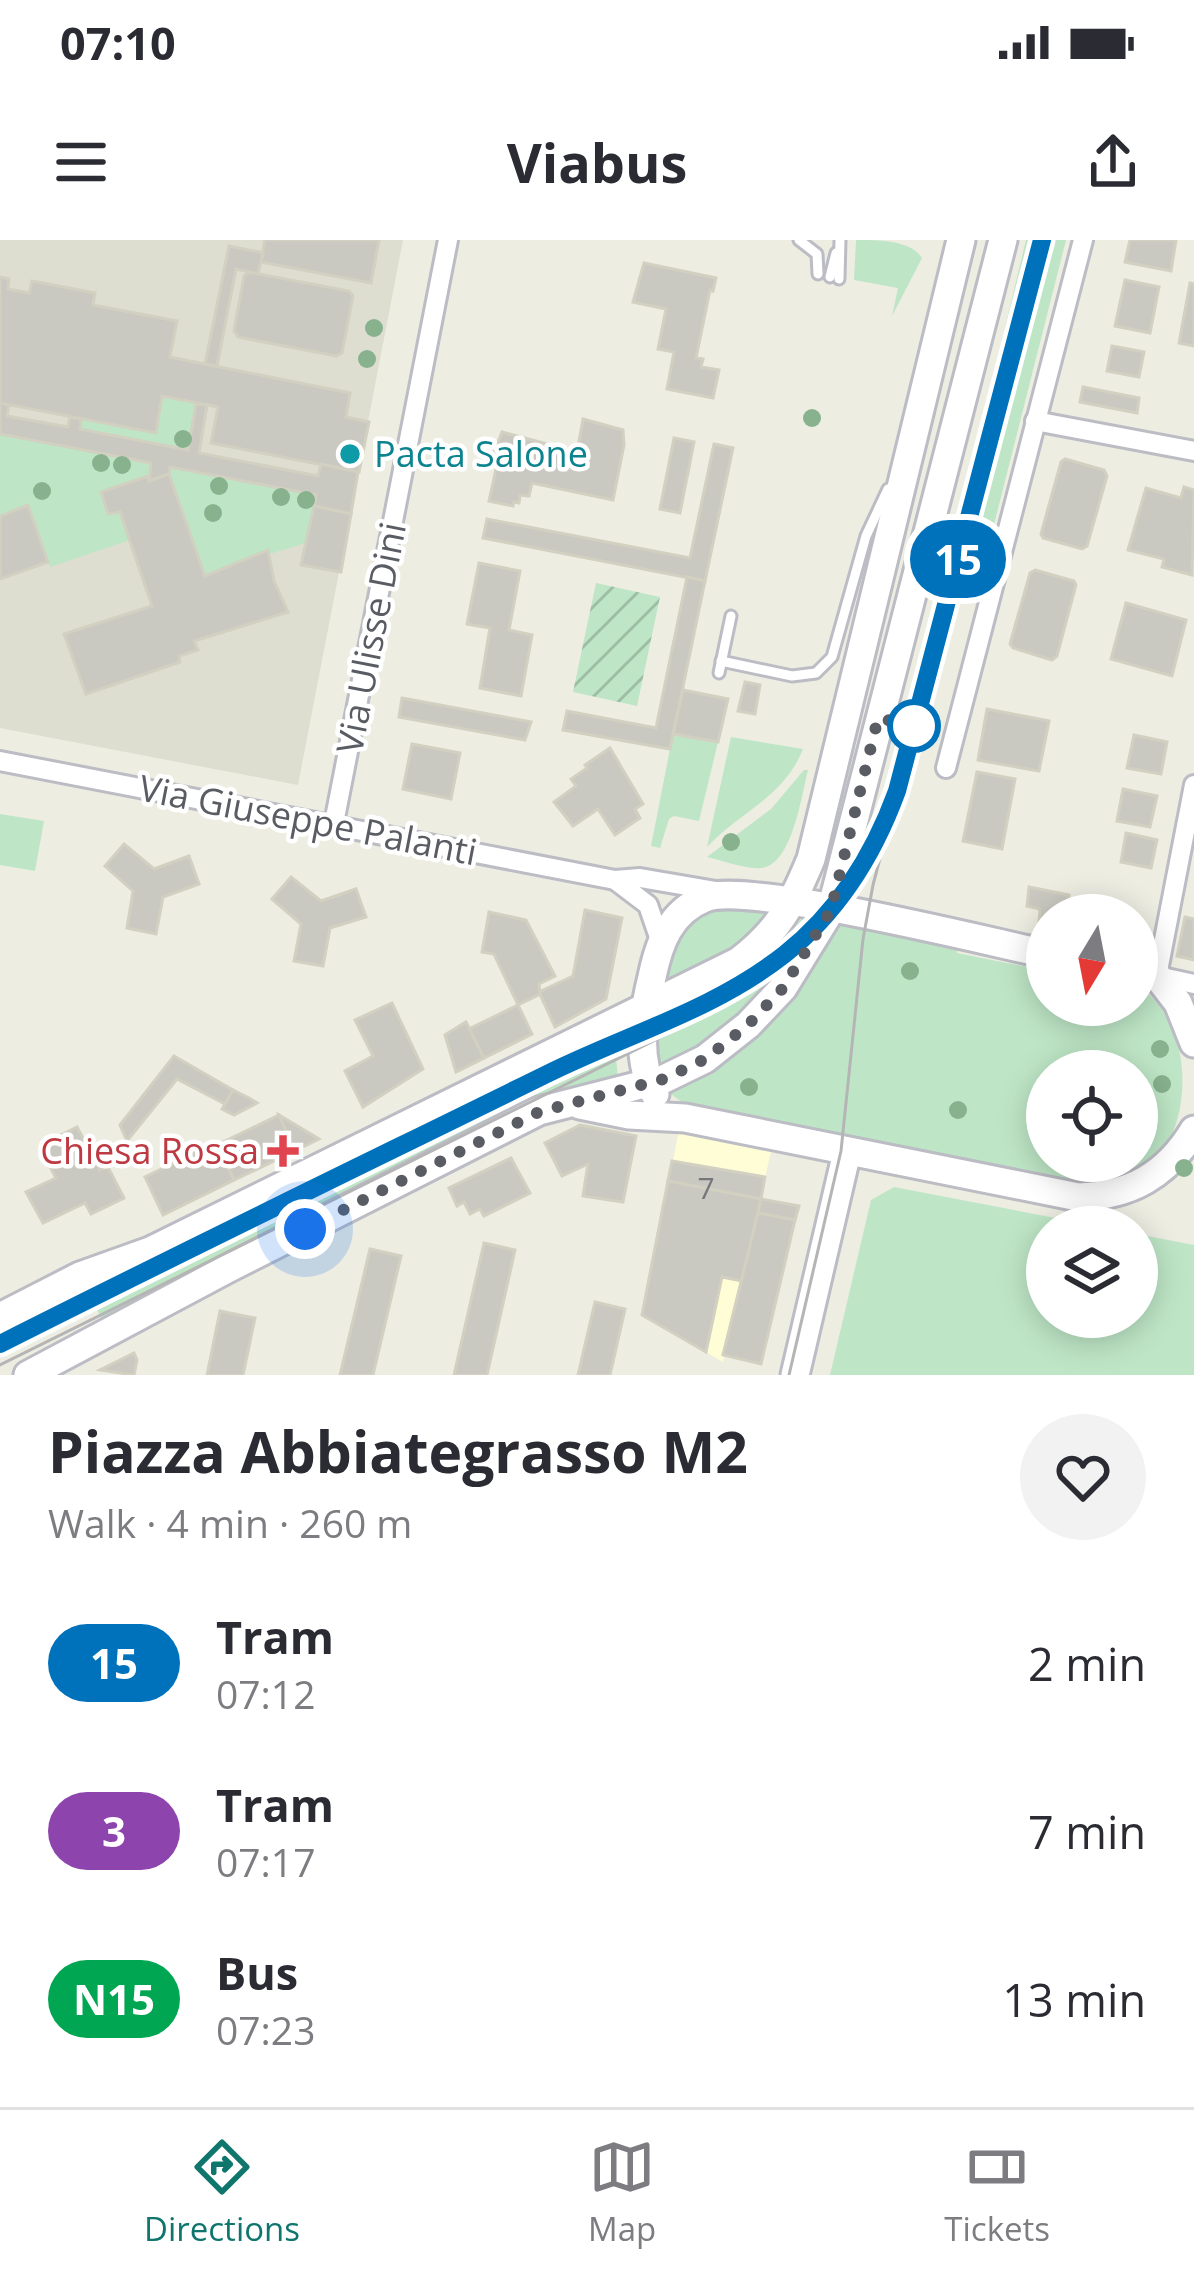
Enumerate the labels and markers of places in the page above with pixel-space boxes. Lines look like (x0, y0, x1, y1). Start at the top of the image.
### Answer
place label: Pacta Salone (374, 429, 588, 478)
marker: Pacta Salone (337, 441, 363, 467)
unlabelled marker (889, 701, 939, 751)
place label: Chiesa Rossa (40, 1126, 259, 1175)
marker: Chiesa Rossa (270, 1138, 296, 1164)

